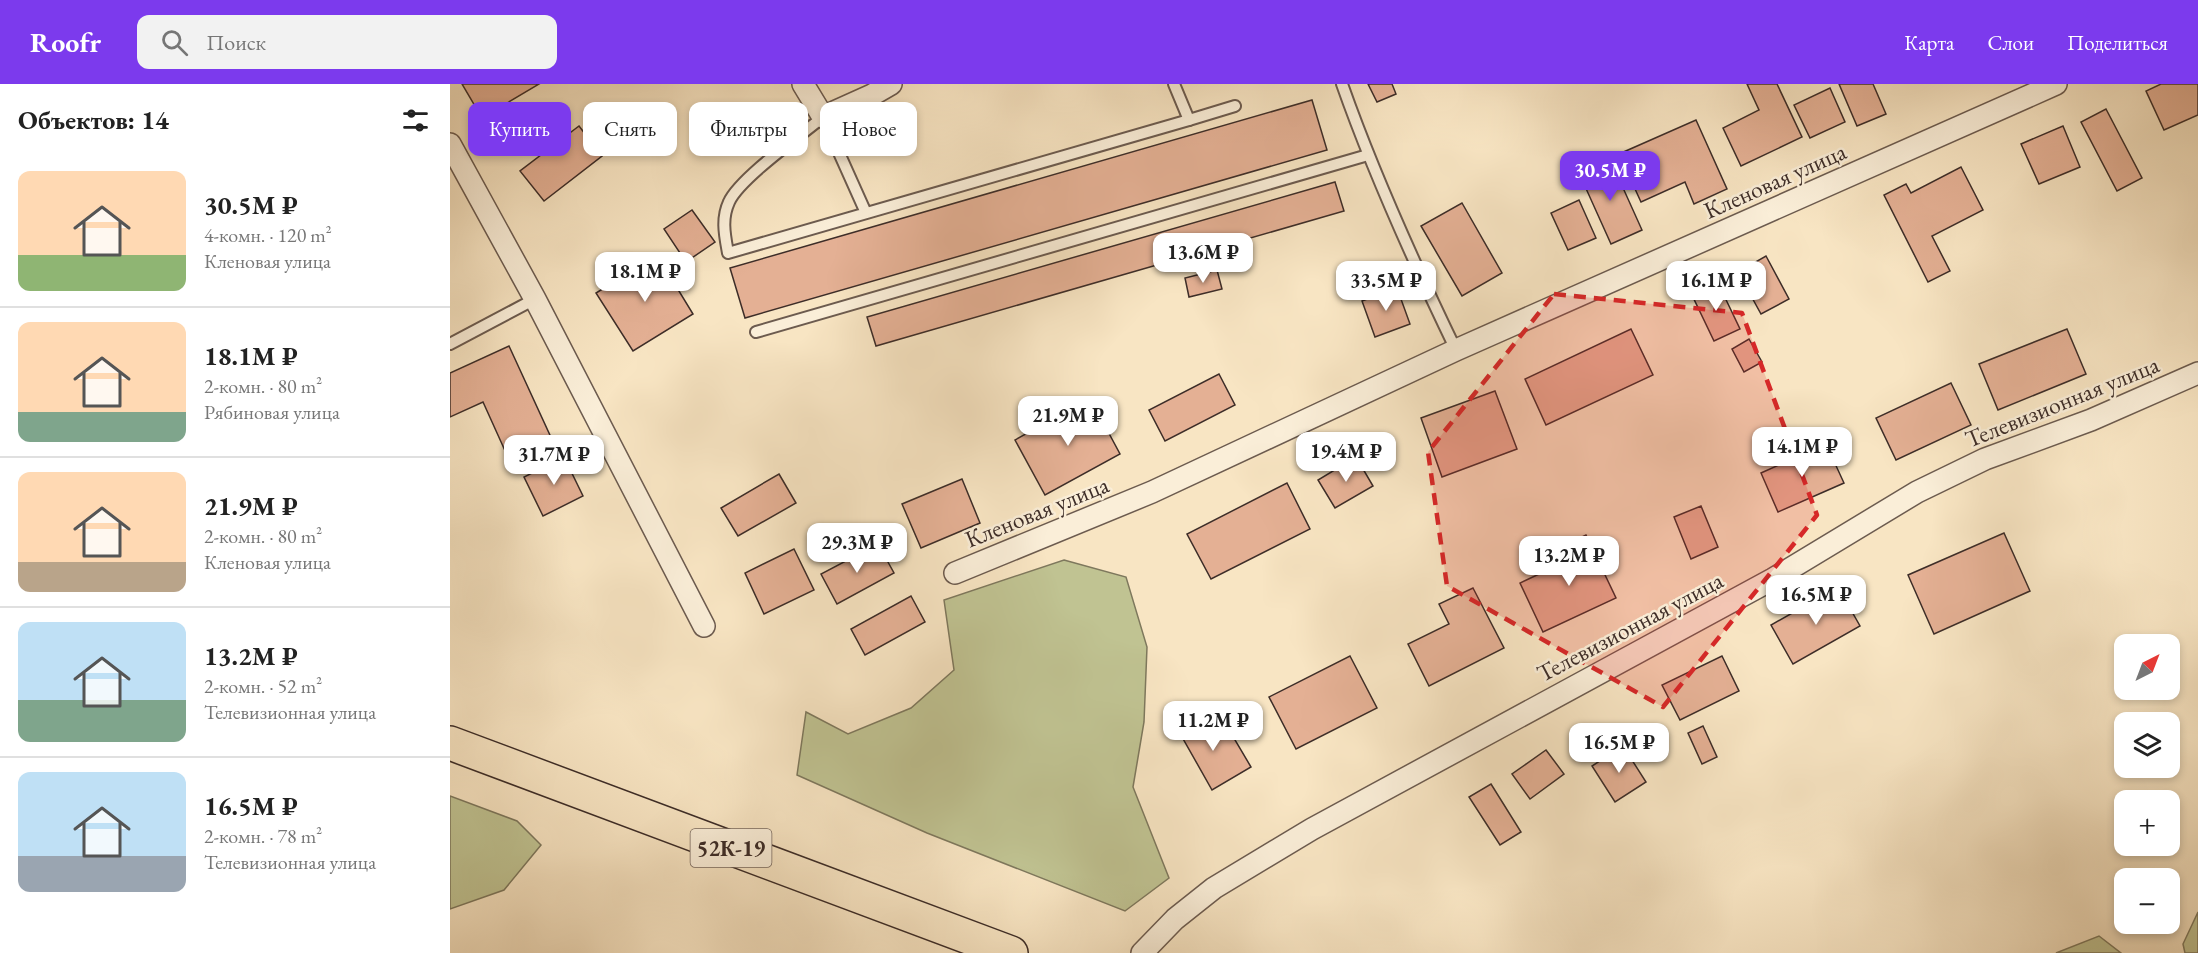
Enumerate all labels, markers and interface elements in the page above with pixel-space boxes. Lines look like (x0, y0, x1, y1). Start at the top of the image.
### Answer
search box (137, 15, 557, 69)
text: Roofr (30, 24, 101, 60)
icon: search (158, 26, 191, 59)
text: Поиск (206, 28, 266, 57)
text: Карта (1904, 29, 1954, 56)
text: Слои (1987, 29, 2034, 56)
text: Поделиться (2067, 29, 2168, 56)
chip: Купить (468, 102, 571, 156)
chip: Снять (583, 102, 677, 156)
chip: Фильтры (689, 102, 808, 156)
chip: Новое (820, 102, 917, 156)
text: Объектов: 14 (18, 103, 169, 137)
icon: filters (399, 104, 432, 137)
street label: Кленовая улица (1699, 135, 1851, 226)
pin: 30.5M ₽ (1555, 151, 1665, 202)
text: 30.5M ₽ (1574, 157, 1646, 183)
text: 30.5M ₽ (204, 188, 298, 222)
icon: home (66, 195, 138, 267)
text: 4-комн. · 120 m² (204, 222, 332, 248)
pin: 13.6M ₽ (1148, 233, 1258, 284)
text: 13.6M ₽ (1167, 239, 1239, 265)
text: Кленовая улица (204, 248, 331, 274)
pin: 18.1M ₽ (590, 252, 700, 303)
text: 18.1M ₽ (609, 258, 681, 284)
pin: 33.5M ₽ (1331, 261, 1441, 312)
pin: 16.1M ₽ (1661, 261, 1771, 312)
text: 33.5M ₽ (1350, 267, 1422, 293)
text: 16.1M ₽ (1680, 267, 1752, 293)
text: 18.1M ₽ (204, 339, 298, 373)
icon: home (66, 346, 138, 418)
street label: Телевизионная улица (1960, 348, 2164, 455)
text: 2-комн. · 80 m² (204, 373, 322, 399)
pin: 21.9M ₽ (1013, 396, 1123, 447)
text: Рябиновая улица (204, 399, 340, 425)
text: 21.9M ₽ (1032, 402, 1104, 428)
pin: 14.1M ₽ (1747, 427, 1857, 478)
pin: 19.4M ₽ (1291, 432, 1401, 483)
text: 14.1M ₽ (1766, 433, 1838, 459)
pin: 31.7M ₽ (499, 435, 609, 486)
text: 19.4M ₽ (1310, 438, 1382, 464)
text: 31.7M ₽ (518, 441, 590, 467)
street label: Кленовая улица (960, 468, 1114, 554)
text: 21.9M ₽ (204, 489, 298, 523)
icon: home (66, 496, 138, 568)
text: 2-комн. · 80 m² (204, 523, 322, 549)
pin: 29.3M ₽ (802, 523, 912, 574)
text: 29.3M ₽ (821, 529, 893, 555)
pin: 13.2M ₽ (1514, 536, 1624, 587)
text: 13.2M ₽ (1533, 542, 1605, 568)
text: Кленовая улица (204, 549, 331, 575)
street label: Телевизионная улица (1531, 564, 1729, 689)
pin: 16.5M ₽ (1761, 575, 1871, 626)
text: 16.5M ₽ (1780, 581, 1852, 607)
north arrow (2114, 634, 2180, 700)
map controls (2114, 634, 2180, 934)
text: 13.2M ₽ (204, 639, 298, 673)
icon: home (66, 646, 138, 718)
text: 2-комн. · 52 m² (204, 673, 322, 699)
text: Телевизионная улица (204, 699, 376, 725)
pin: 11.2M ₽ (1158, 701, 1268, 752)
text: 11.2M ₽ (1177, 707, 1249, 733)
button: layers (2114, 712, 2180, 778)
pin: 16.5M ₽ (1564, 723, 1674, 774)
text: 16.5M ₽ (1583, 729, 1655, 755)
text: 16.5M ₽ (204, 789, 298, 823)
button: + (2114, 790, 2180, 856)
icon: home (66, 796, 138, 868)
text: 2-комн. · 78 m² (204, 823, 322, 849)
road number: 52К-19 (690, 829, 772, 867)
text: Телевизионная улица (204, 849, 376, 875)
button: − (2114, 868, 2180, 934)

